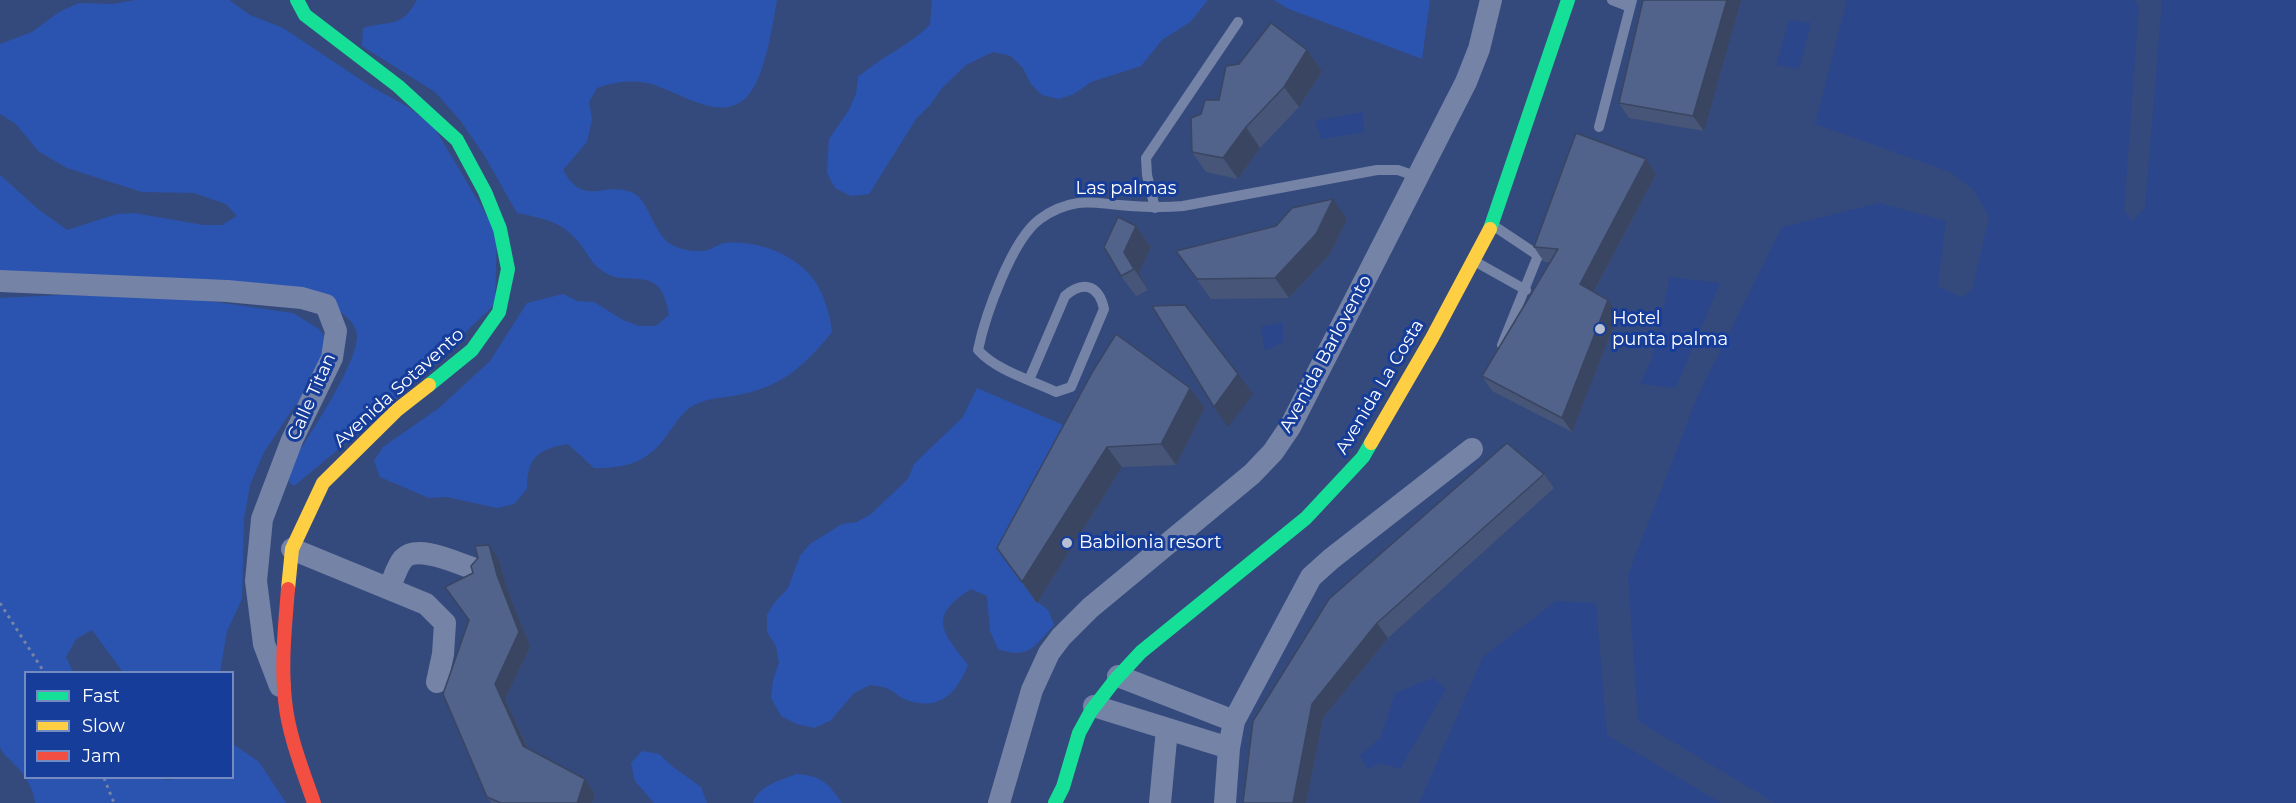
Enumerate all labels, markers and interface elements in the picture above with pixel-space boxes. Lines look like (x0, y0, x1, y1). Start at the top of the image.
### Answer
street label: Las palmas (1076, 178, 1176, 200)
street label: Avenida Barlovento (1275, 272, 1377, 436)
place label: Hotel punta palma (1612, 308, 1728, 350)
street label: Avenida La Costa (1331, 316, 1429, 458)
marker: Hotel punta palma (1593, 322, 1607, 336)
street label: Avenida Sotavento (329, 324, 469, 452)
street label: Calle Titan (283, 350, 341, 444)
place label: Babilonia resort (1079, 532, 1221, 554)
marker: Babilonia resort (1060, 536, 1074, 550)
legend (24, 671, 234, 779)
text: Fast (82, 685, 120, 707)
text: Slow (82, 715, 125, 737)
text: Jam (82, 745, 121, 767)

